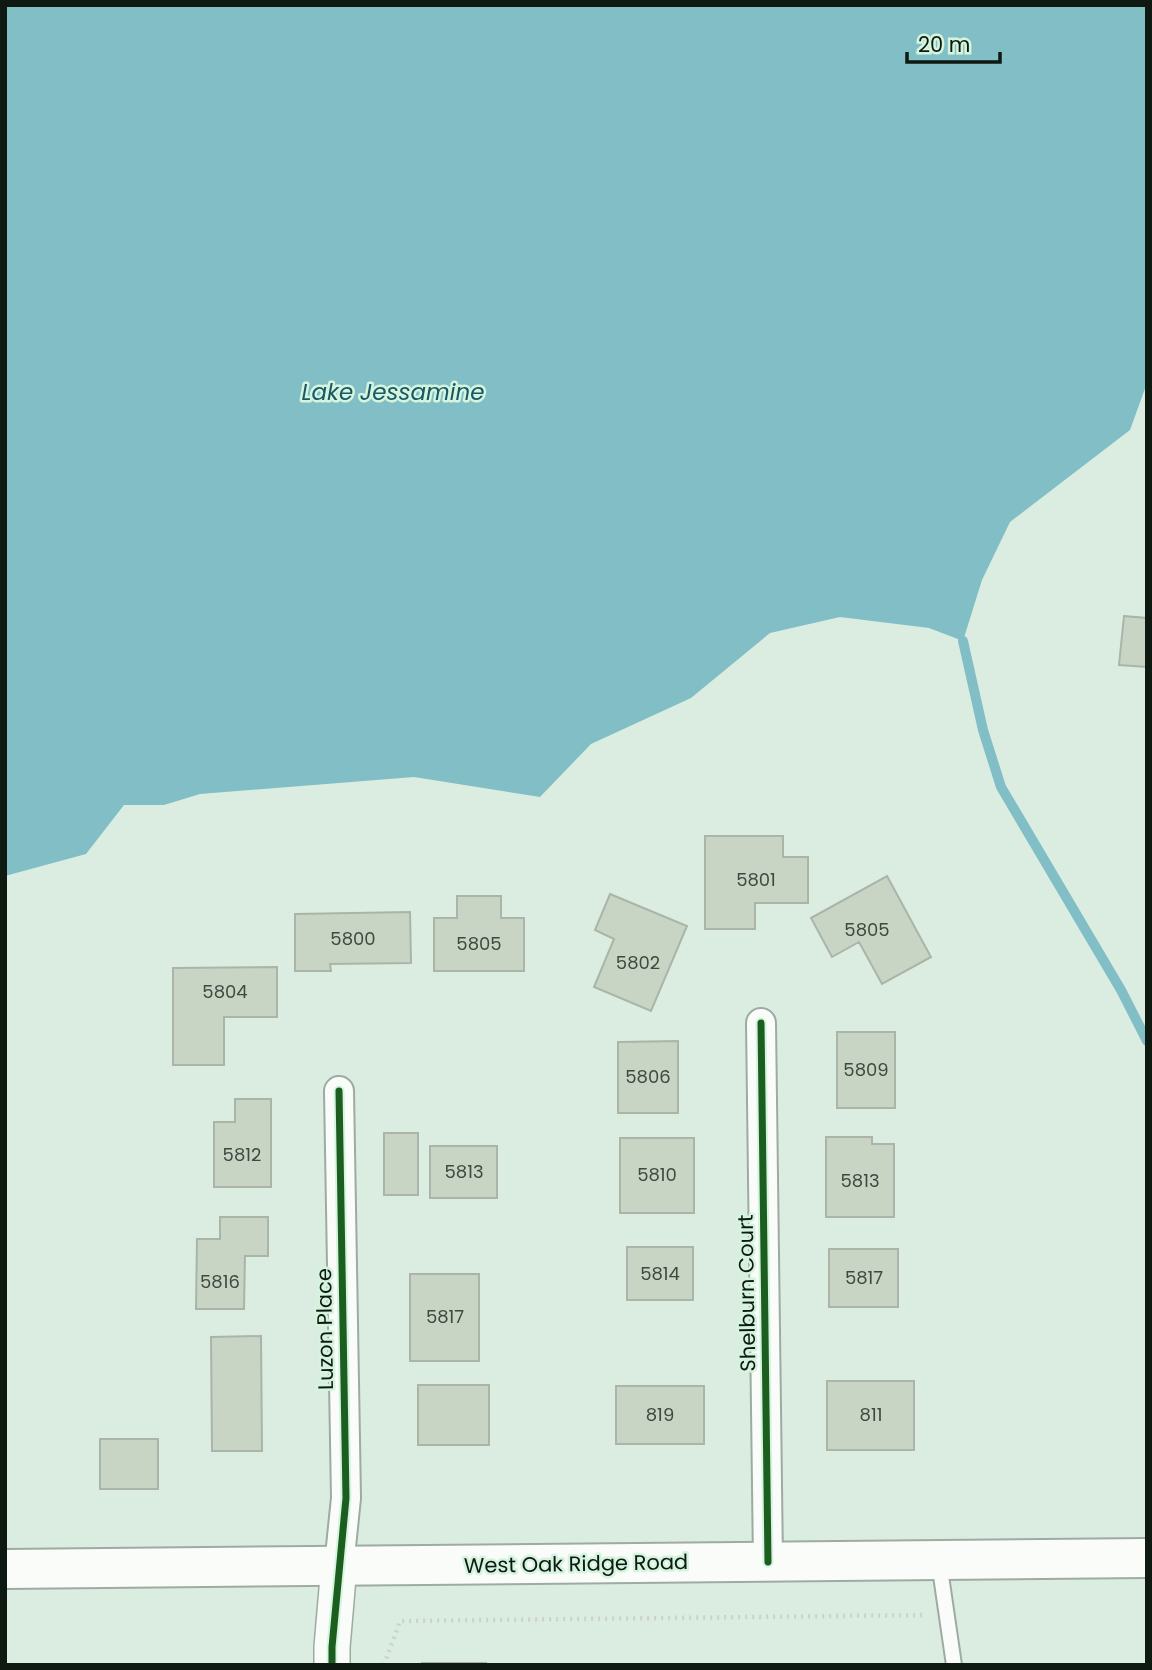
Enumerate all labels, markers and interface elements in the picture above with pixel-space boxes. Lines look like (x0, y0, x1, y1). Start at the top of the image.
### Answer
scale bar (907, 21, 1000, 65)
text: 20 m (918, 30, 971, 59)
water label: Lake Jessamine (302, 376, 484, 408)
house number: 5801 (736, 867, 776, 892)
house number: 5805 (844, 917, 890, 942)
house number: 5800 (330, 926, 376, 951)
house number: 5805 (456, 931, 502, 956)
house number: 5802 (616, 950, 660, 975)
house number: 5804 (202, 979, 248, 1004)
house number: 5809 (843, 1057, 889, 1082)
house number: 5806 (625, 1064, 671, 1089)
house number: 5812 (223, 1142, 261, 1167)
house number: 5813 (444, 1159, 484, 1184)
house number: 5810 (637, 1162, 677, 1187)
house number: 5813 (840, 1168, 880, 1193)
street label: Shelburn Court (731, 1214, 762, 1372)
house number: 5814 (640, 1261, 680, 1286)
house number: 5817 (845, 1265, 883, 1290)
street label: Luzon Place (309, 1268, 340, 1390)
house number: 5816 (200, 1269, 240, 1294)
house number: 5817 (426, 1304, 464, 1329)
house number: 819 (646, 1402, 674, 1427)
house number: 811 (860, 1402, 882, 1427)
street label: West Oak Ridge Road (464, 1547, 688, 1580)

